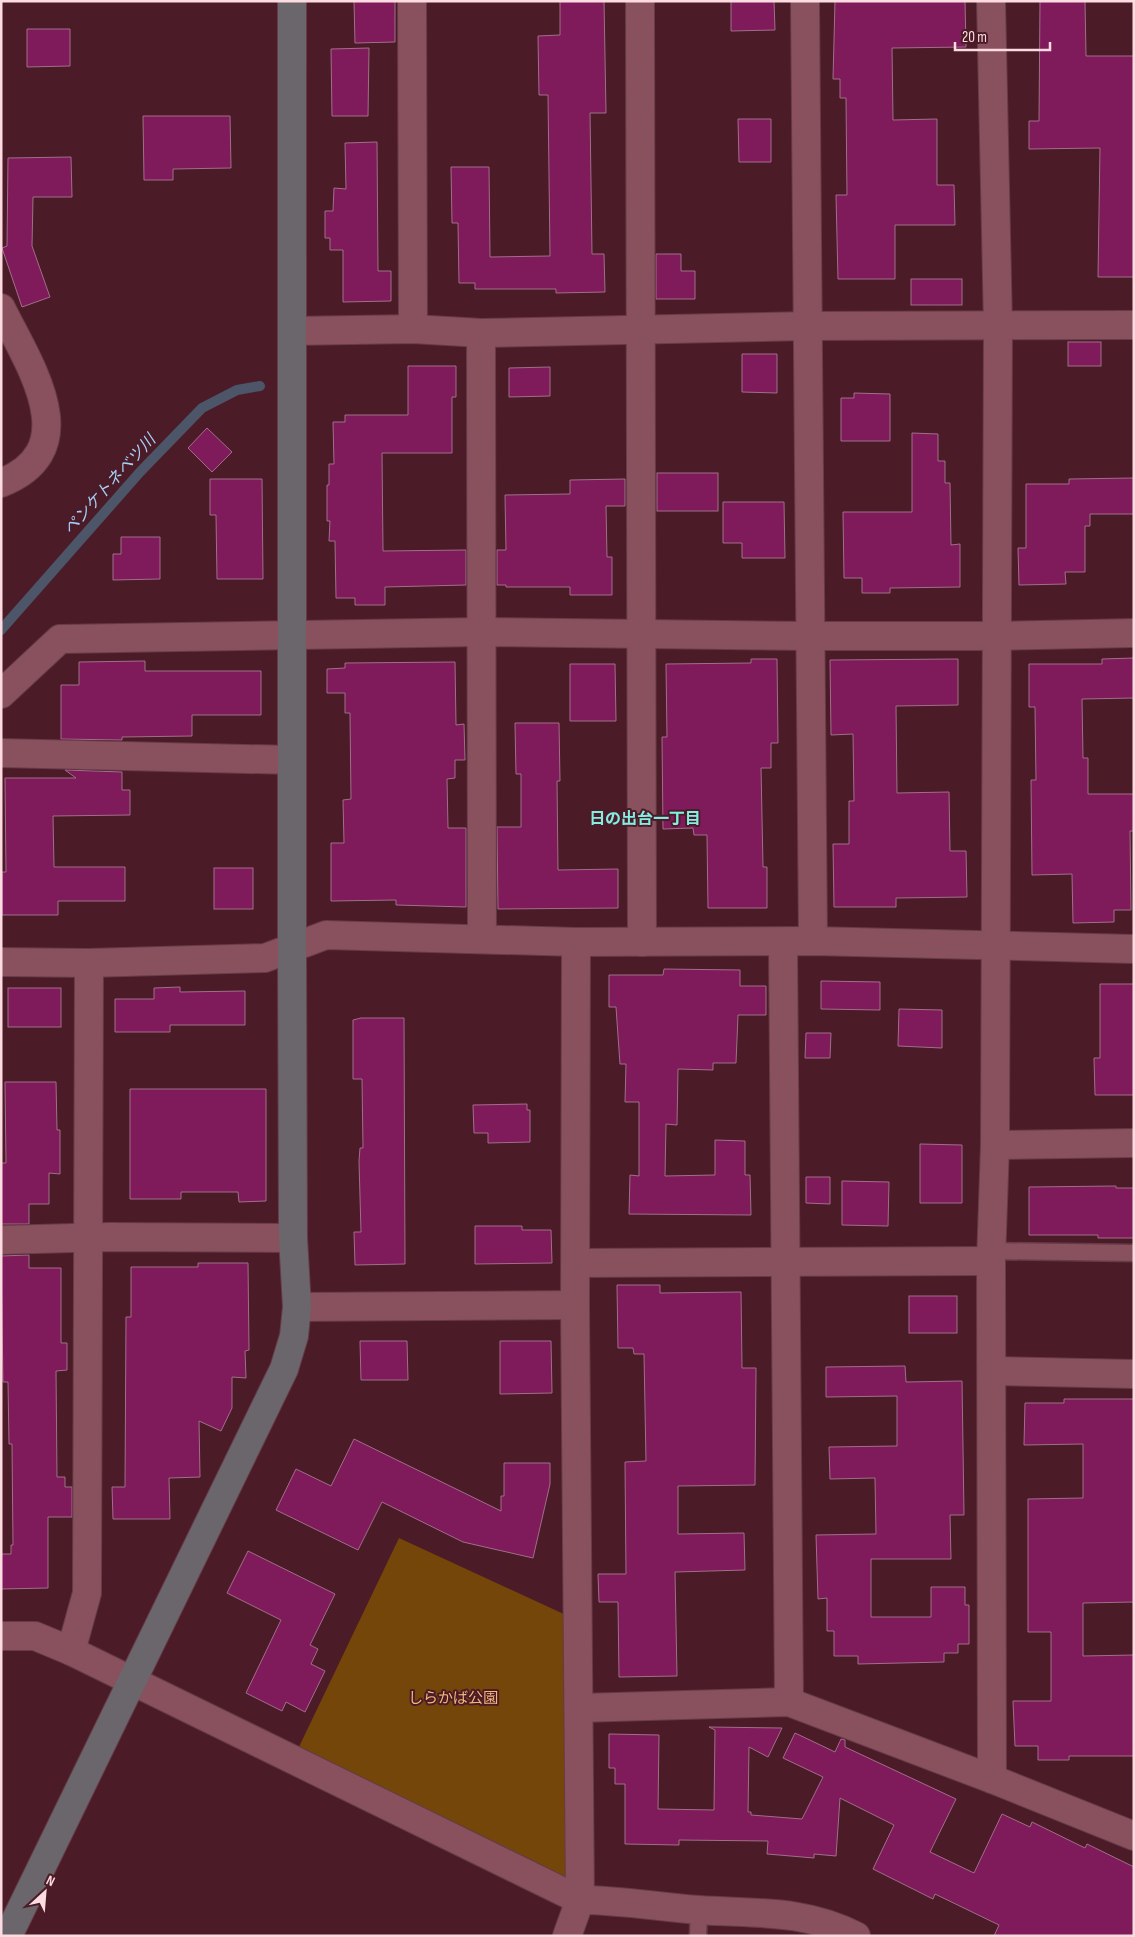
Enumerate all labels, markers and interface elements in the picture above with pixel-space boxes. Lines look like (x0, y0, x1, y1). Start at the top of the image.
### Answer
scale bar (955, 20, 1050, 52)
text: 20 m (962, 28, 987, 47)
water label: ペンケトネベツ川 (60, 430, 161, 539)
district label: 日の出台一丁目 (589, 810, 701, 829)
park label: しらかば公園 (408, 1689, 498, 1708)
north arrow (20, 1867, 70, 1917)
text: N (43, 1871, 58, 1890)

